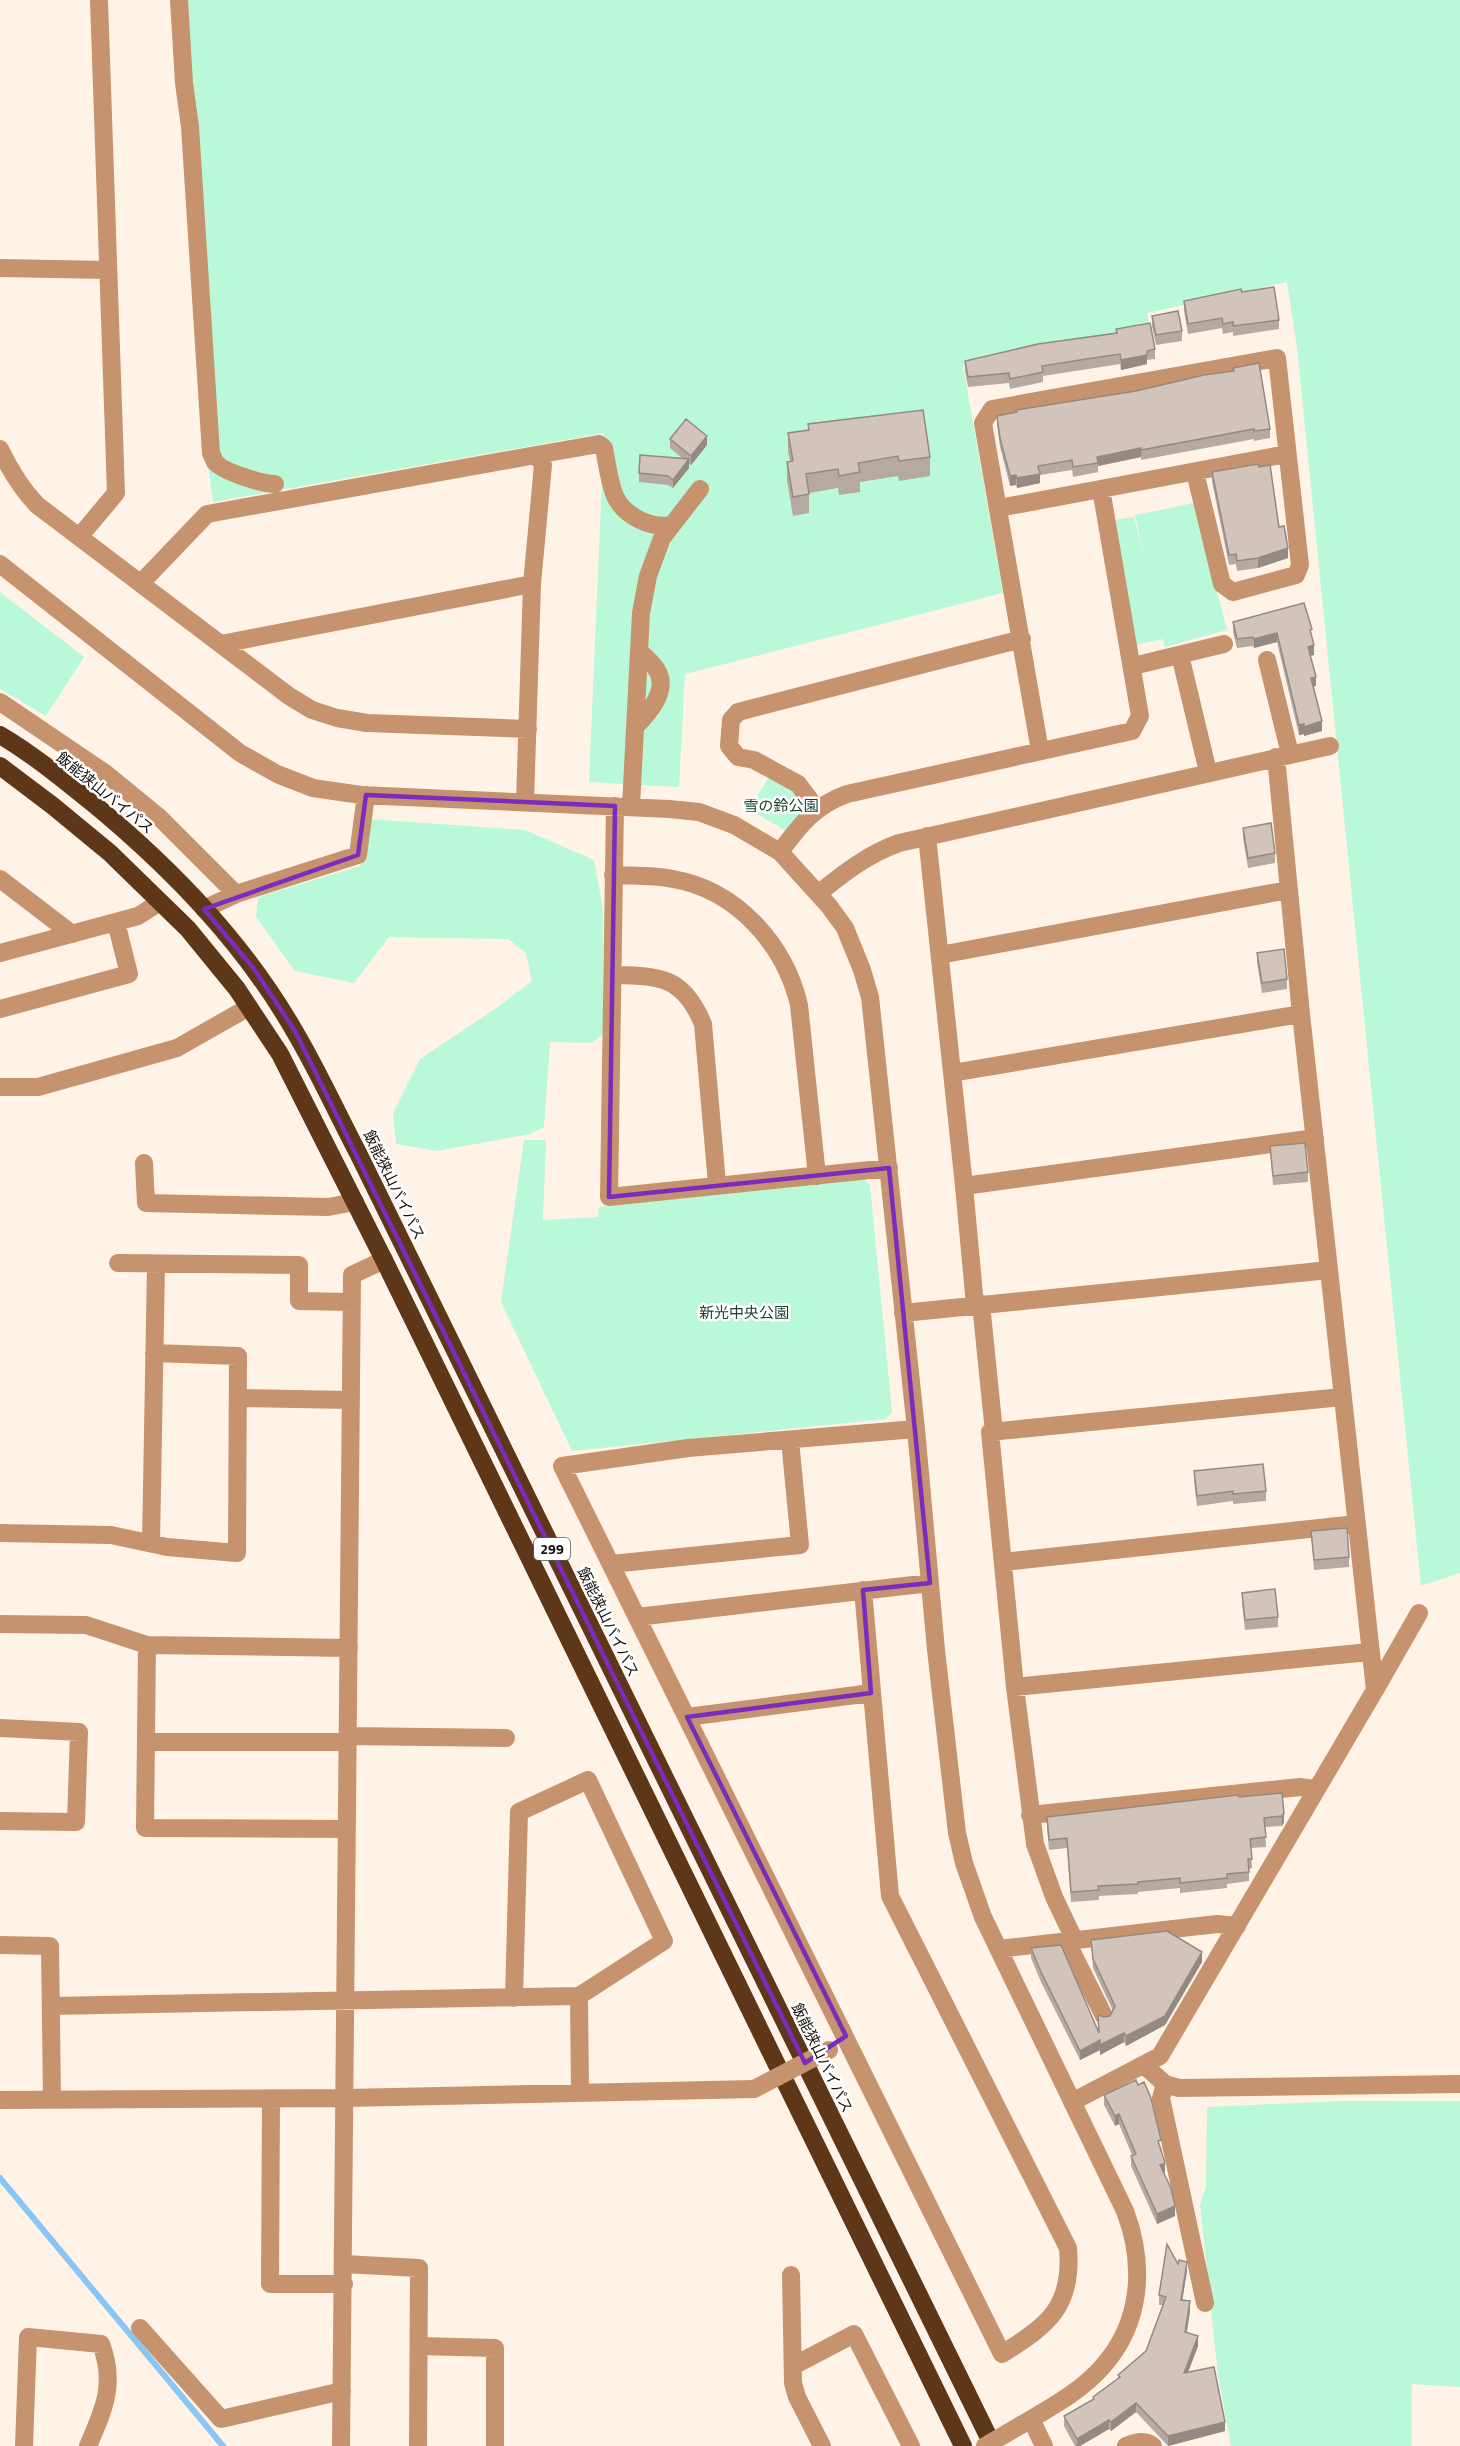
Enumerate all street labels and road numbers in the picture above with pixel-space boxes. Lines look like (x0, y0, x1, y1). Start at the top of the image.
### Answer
street label: 飯能狭山バイパス (52, 746, 159, 839)
street label: 飯能狭山バイパス (358, 1126, 431, 1244)
road number: 299 (534, 1538, 570, 1560)
street label: 飯能狭山バイパス (572, 1563, 645, 1681)
street label: 飯能狭山バイパス (786, 1999, 859, 2117)

